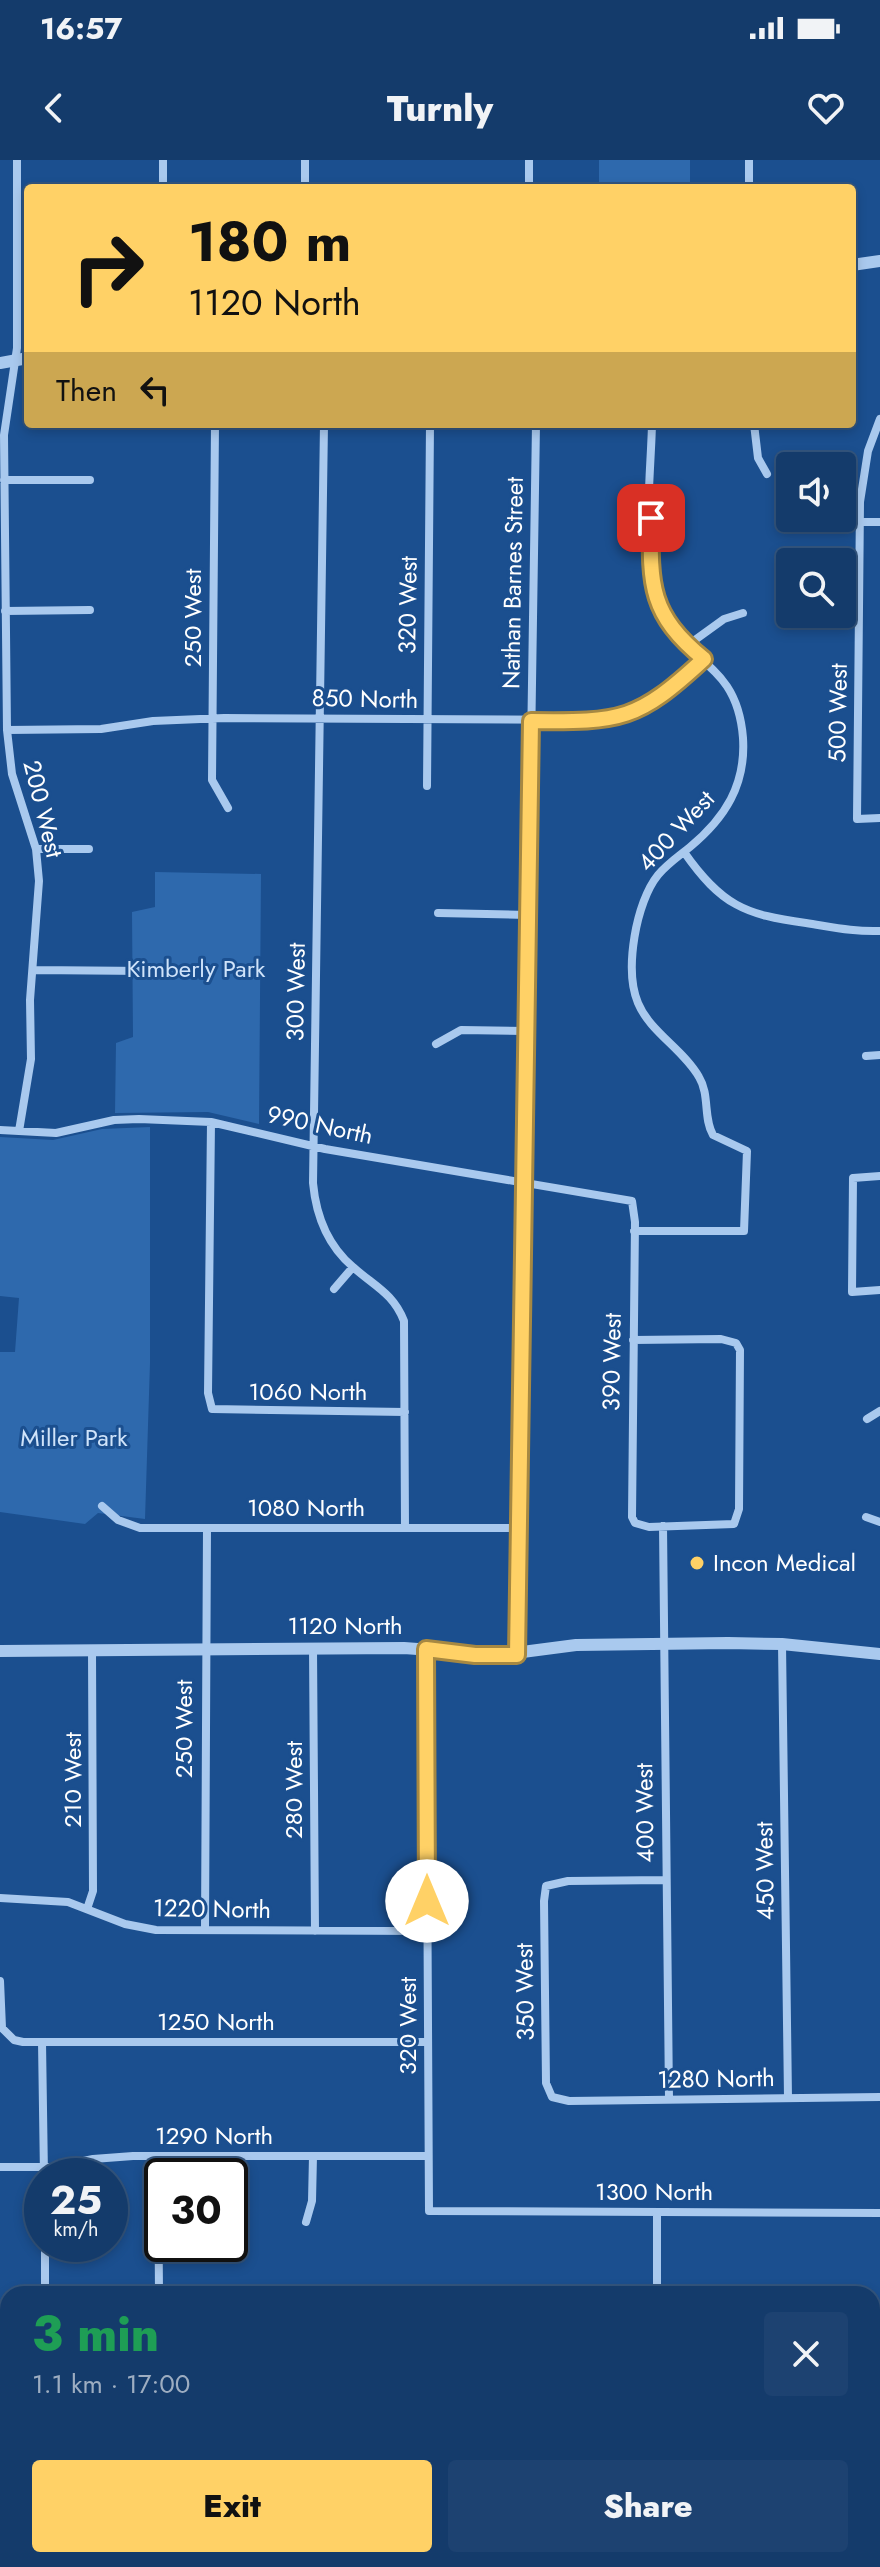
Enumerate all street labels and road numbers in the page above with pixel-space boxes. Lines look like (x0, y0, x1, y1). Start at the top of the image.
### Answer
street label: Nathan Barnes Street (493, 476, 532, 689)
street label: 320 West (389, 555, 426, 654)
street label: 250 West (175, 569, 210, 667)
street label: 500 West (819, 663, 856, 763)
street label: 850 North (311, 680, 419, 717)
street label: 200 West (14, 756, 73, 862)
street label: 400 West (629, 782, 723, 879)
street label: 300 West (277, 942, 314, 1042)
street label: 990 North (264, 1096, 376, 1153)
street label: 390 West (593, 1312, 630, 1411)
street label: 1060 North (249, 1374, 367, 1409)
street label: 1080 North (247, 1490, 365, 1525)
street label: 1120 North (287, 1608, 403, 1643)
street label: 250 West (166, 1680, 201, 1778)
street label: 210 West (55, 1732, 90, 1828)
street label: 280 West (276, 1741, 311, 1839)
street label: 400 West (626, 1763, 663, 1863)
street label: 450 West (746, 1821, 783, 1921)
street label: 1220 North (153, 1890, 271, 1927)
street label: 350 West (506, 1943, 543, 2041)
street label: 320 West (390, 1977, 425, 2075)
street label: 1250 North (157, 2004, 275, 2039)
street label: 1280 North (657, 2060, 775, 2097)
street label: 1290 North (155, 2118, 273, 2153)
street label: 1300 North (595, 2174, 713, 2209)

